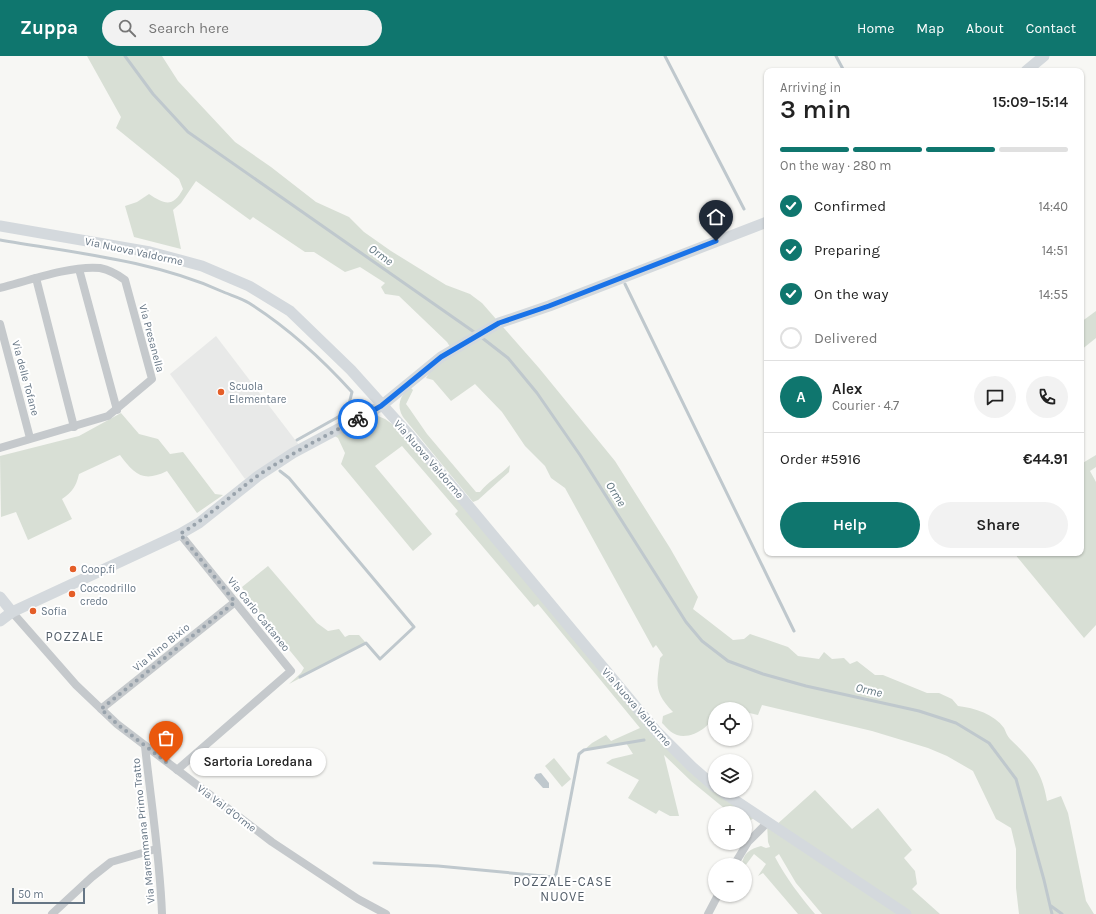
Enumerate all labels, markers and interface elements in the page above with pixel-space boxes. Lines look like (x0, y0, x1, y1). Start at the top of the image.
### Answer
search box (102, 10, 382, 46)
text: Zuppa (20, 17, 78, 39)
icon: search (116, 17, 138, 39)
text: Search here (148, 19, 229, 37)
text: Home (857, 20, 894, 37)
text: Map (916, 20, 944, 37)
text: About (966, 20, 1004, 37)
text: Contact (1026, 20, 1076, 37)
text: Arriving in (780, 80, 841, 95)
text: 15:09–15:14 (992, 93, 1068, 111)
text: 3 min (780, 94, 851, 125)
text: On the way · 280 m (780, 158, 891, 173)
icon: check (780, 195, 802, 217)
text: Confirmed (814, 197, 886, 215)
text: 14:40 (1038, 199, 1068, 214)
pin (699, 200, 733, 241)
icon: home (705, 206, 727, 228)
street label: Via Nuova Valdorme (84, 235, 184, 268)
icon: check (780, 239, 802, 261)
text: Preparing (814, 241, 880, 259)
water label: Orme (366, 242, 396, 269)
text: 14:51 (1042, 243, 1068, 258)
icon: check (780, 283, 802, 305)
text: On the way (814, 285, 888, 303)
text: 14:55 (1039, 287, 1068, 302)
street label: Via Presanella (136, 303, 167, 374)
text: Delivered (814, 329, 878, 347)
street label: Via delle Tofane (9, 339, 42, 418)
button: chat (974, 376, 1016, 418)
button: phone (1026, 376, 1068, 418)
place label: Scuola Elementare (229, 380, 287, 406)
text: Alex (832, 380, 862, 398)
marker: Scuola Elementare (216, 387, 226, 397)
text: A (796, 388, 806, 406)
text: Courier · 4.7 (832, 398, 899, 413)
courier (338, 399, 378, 439)
icon: bike (347, 408, 369, 430)
street label: Via Nuova Valdorme (391, 417, 467, 502)
text: Order #5916 (780, 450, 861, 468)
text: €44.91 (1023, 450, 1068, 468)
water label: Orme (603, 479, 629, 509)
button: Help (780, 502, 920, 548)
button: Share (928, 502, 1068, 548)
place label: Coop.fi (81, 563, 115, 576)
marker: Coop.fi (68, 564, 78, 574)
street label: Via Carlo Cattaneo (225, 574, 293, 654)
place label: Coccodrillo credo (80, 582, 136, 608)
marker: Coccodrillo credo (67, 589, 77, 599)
place label: Sofia (41, 605, 67, 618)
marker: Sofia (28, 606, 38, 616)
street label: Via Nino Bixio (130, 621, 192, 674)
district label: POZZALE (46, 629, 104, 644)
street label: Via Nuova Valdorme (599, 665, 675, 750)
water label: Orme (854, 680, 884, 700)
map controls (708, 702, 752, 902)
button: locate (708, 702, 752, 746)
pin (149, 721, 183, 762)
icon: bag (155, 727, 177, 749)
callout: Sartoria Loredana (190, 748, 326, 776)
text: Sartoria Loredana (203, 754, 313, 769)
button: layers (708, 754, 752, 798)
street label: Via Maremmana Primo Tratto (129, 757, 158, 904)
street label: Via Val d'Orme (195, 782, 259, 835)
button: + (708, 806, 752, 850)
button: − (708, 858, 752, 902)
district label: POZZALE-CASE NUOVE (514, 874, 612, 904)
scale bar (12, 886, 85, 905)
text: 50 m (18, 888, 44, 901)

